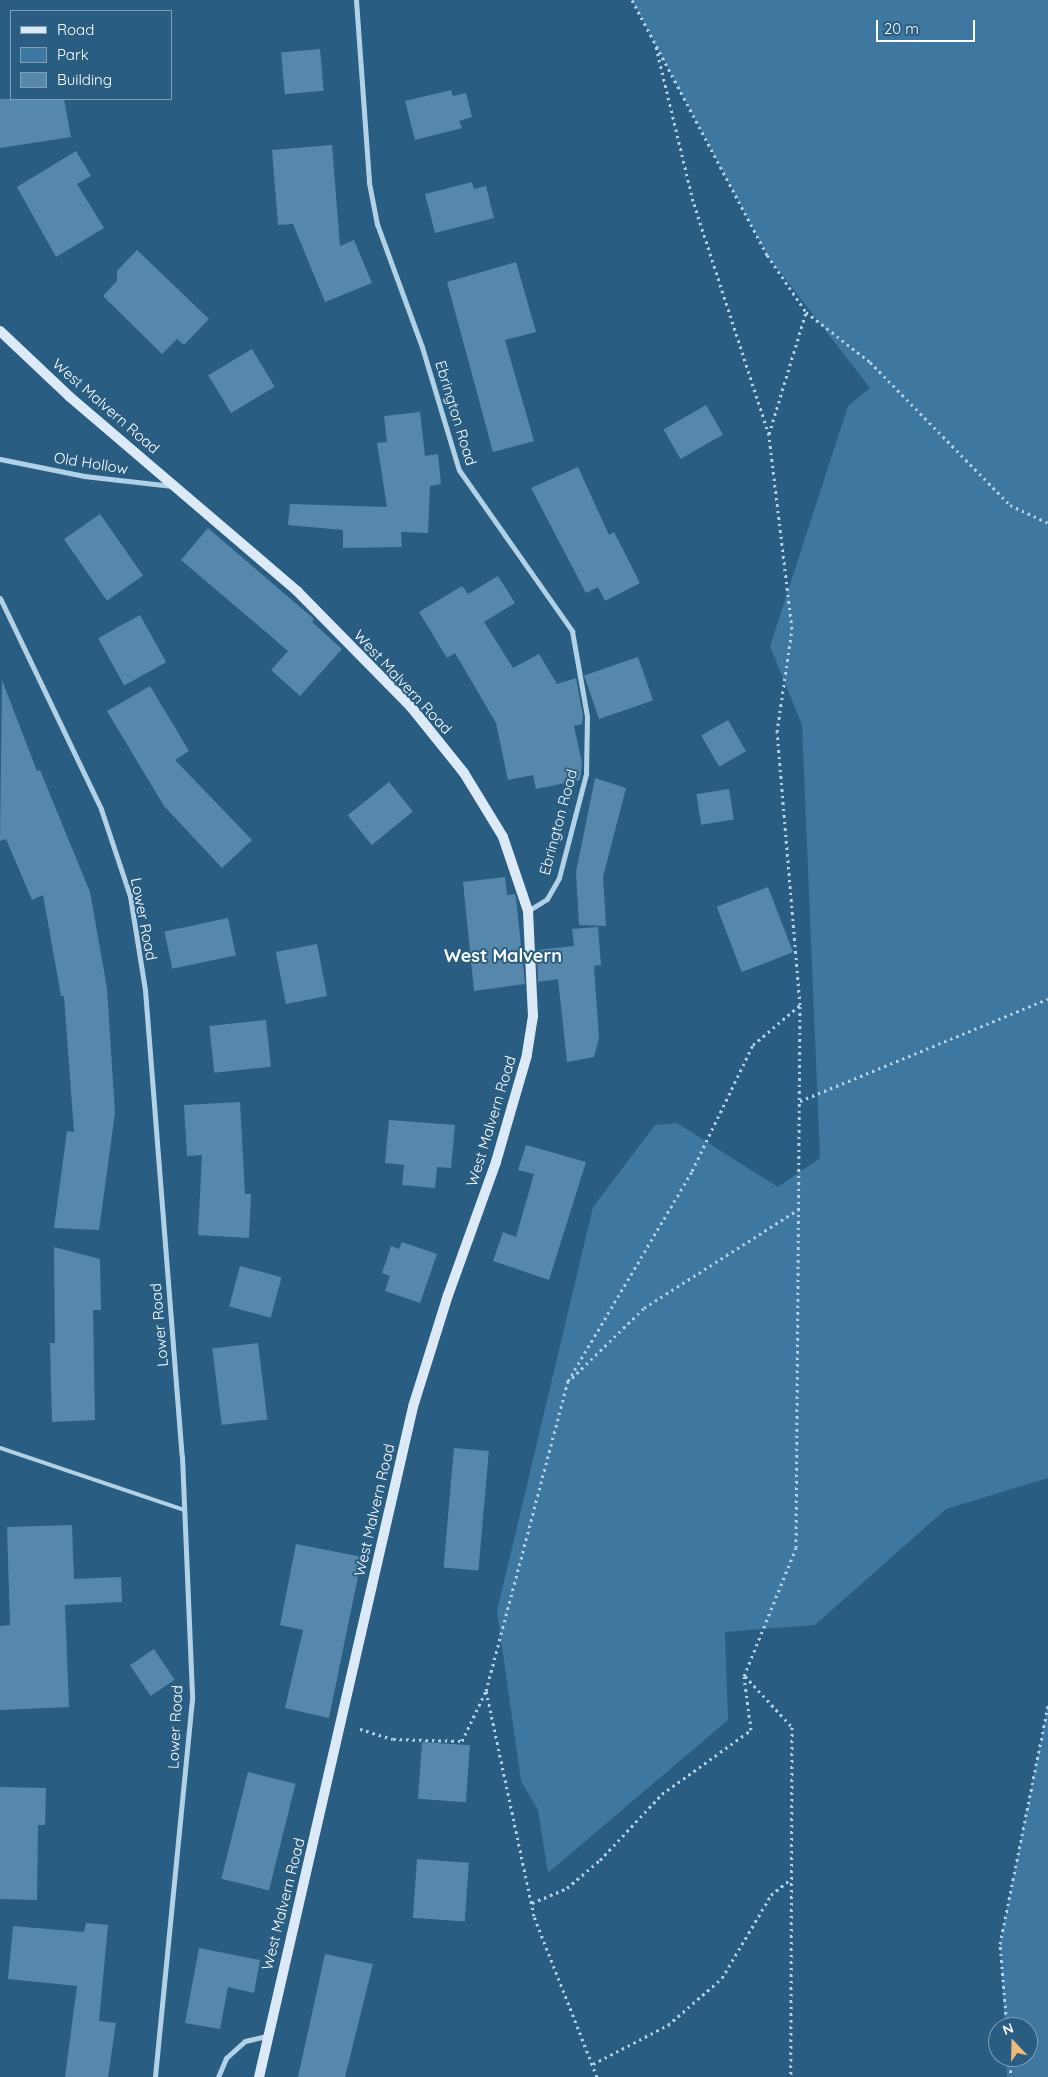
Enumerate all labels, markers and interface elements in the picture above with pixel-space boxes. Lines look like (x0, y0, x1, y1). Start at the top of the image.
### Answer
legend (10, 10, 172, 100)
scale bar (878, 10, 977, 42)
text: 20 m (884, 19, 919, 38)
text: Road (57, 20, 94, 39)
text: Park (57, 45, 89, 64)
text: Building (57, 70, 112, 89)
street label: West Malvern Road (49, 355, 163, 457)
street label: Ebrington Road (432, 358, 480, 468)
street label: Old Hollow (53, 448, 129, 478)
street label: West Malvern Road (350, 626, 456, 738)
street label: Ebrington Road (535, 767, 581, 877)
street label: Lower Road (127, 876, 161, 962)
district label: West Malvern (444, 945, 562, 967)
street label: West Malvern Road (463, 1054, 519, 1188)
street label: Lower Road (146, 1282, 172, 1368)
street label: West Malvern Road (350, 1442, 398, 1578)
street label: Lower Road (164, 1685, 186, 1769)
street label: West Malvern Road (258, 1836, 308, 1972)
north arrow (988, 2017, 1038, 2067)
text: N (1000, 2019, 1016, 2039)

